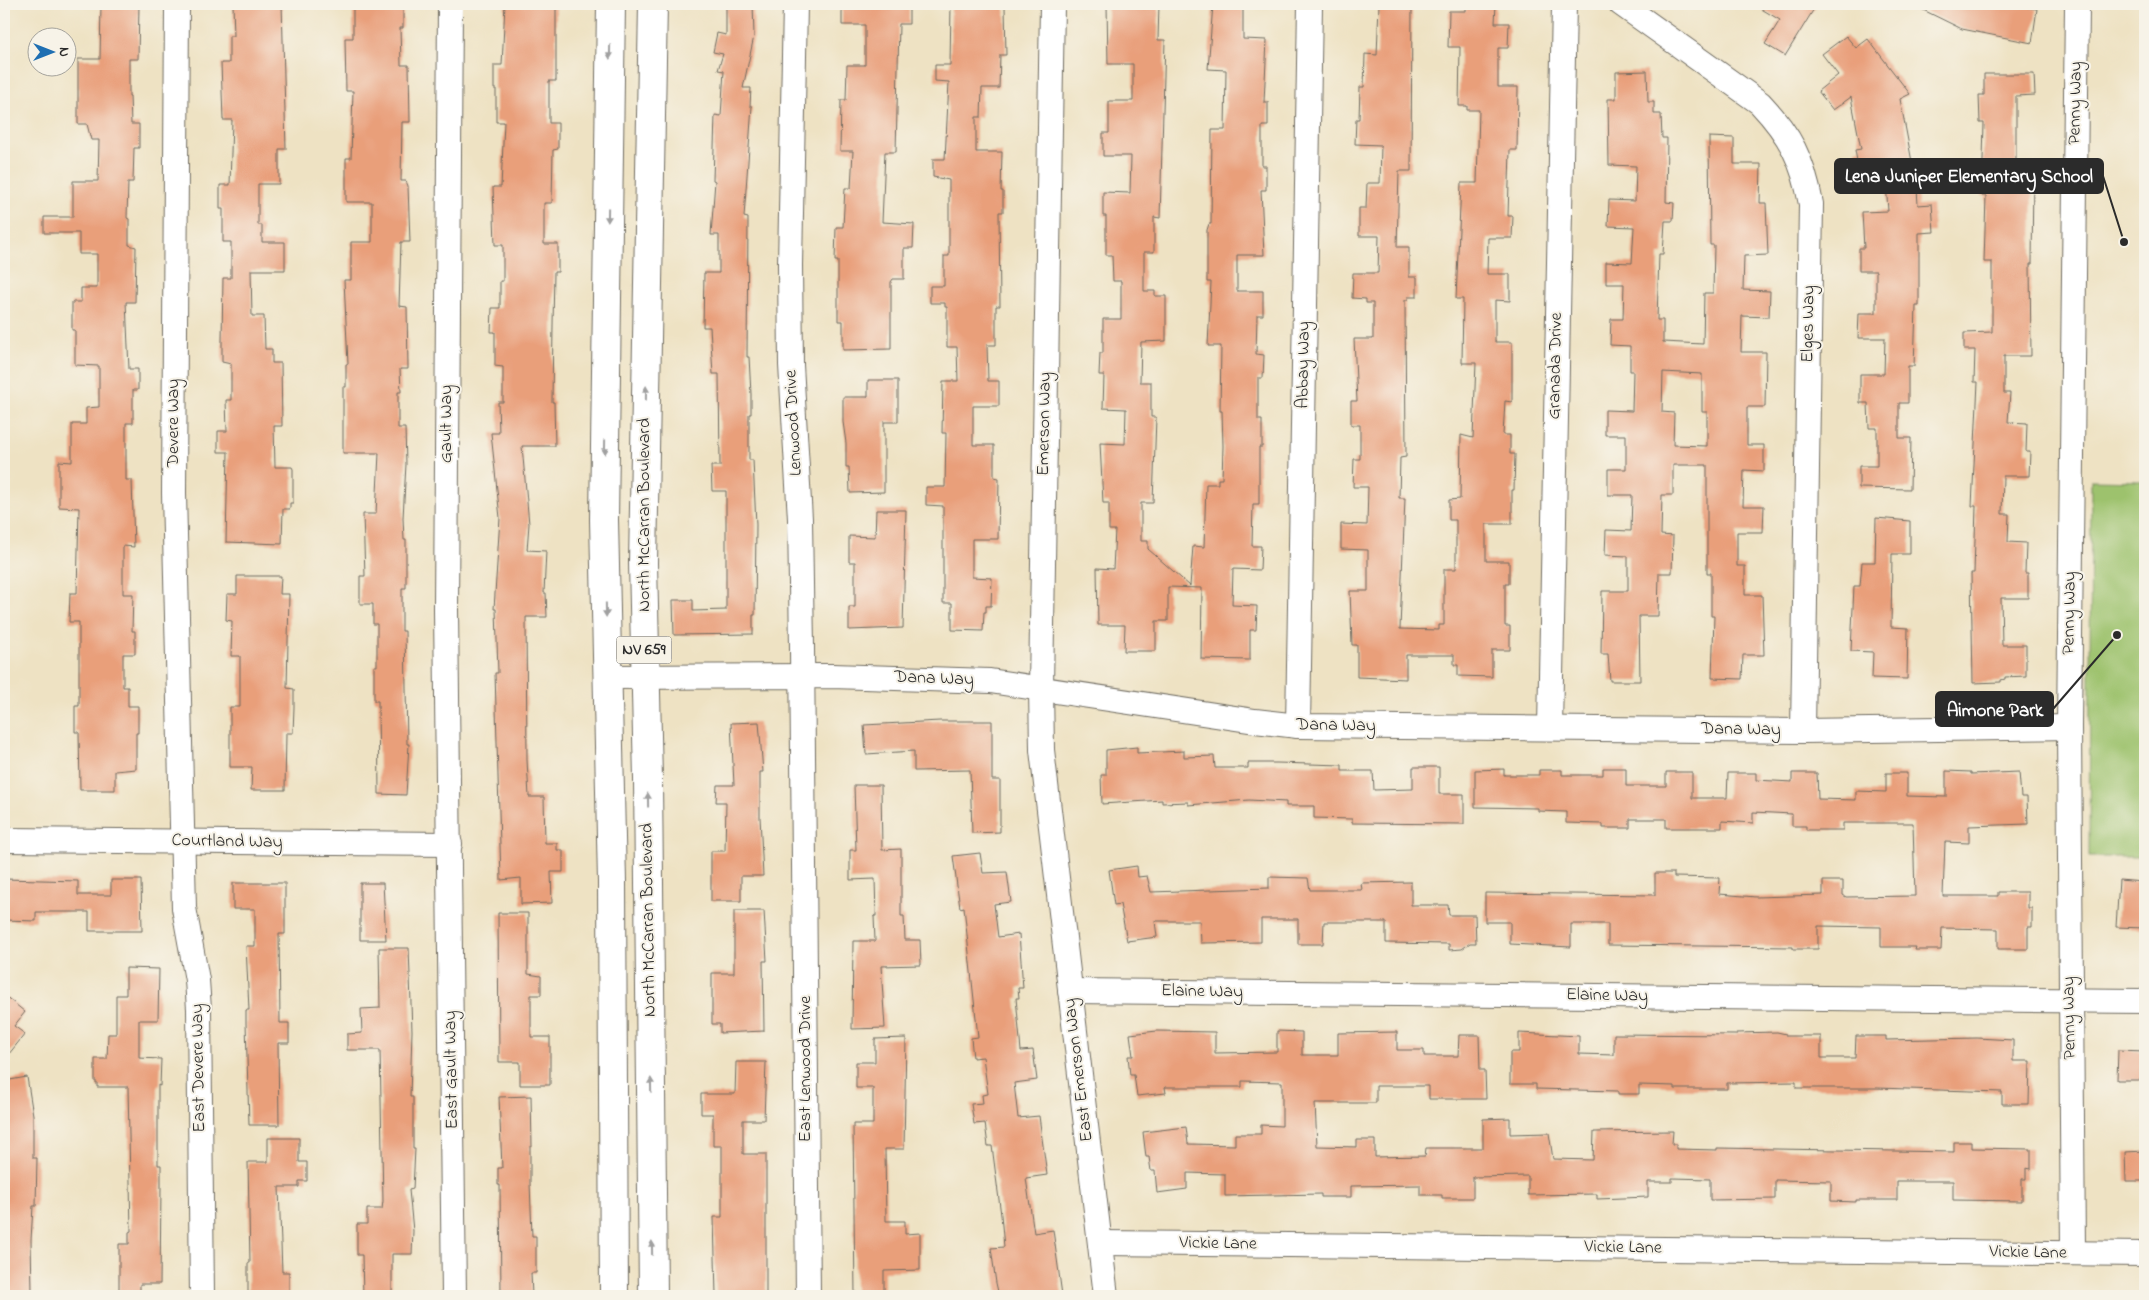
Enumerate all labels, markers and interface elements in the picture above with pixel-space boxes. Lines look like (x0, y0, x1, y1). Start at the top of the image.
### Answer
north arrow (28, 28, 78, 78)
one-way arrow (606, 45, 614, 61)
text: N (53, 47, 74, 57)
street label: Penny Way (2062, 61, 2090, 145)
callout: Lena Juniper Elementary School (1835, 159, 2103, 193)
text: Lena Juniper Elementary School (1845, 164, 2093, 193)
one-way arrow (604, 207, 612, 223)
street label: Elges Way (1795, 285, 1824, 363)
street label: Granada Drive (1542, 311, 1570, 420)
street label: Abbay Way (1290, 321, 1318, 409)
street label: Lenwood Drive (778, 368, 810, 477)
street label: Emerson Way (1031, 372, 1059, 476)
street label: Devere Way (161, 379, 187, 468)
one-way arrow (642, 384, 650, 400)
street label: Gault Way (434, 385, 460, 463)
street label: North McCarran Boulevard (632, 418, 658, 612)
one-way arrow (601, 440, 609, 456)
street label: Penny Way (2056, 571, 2084, 655)
one-way arrow (602, 602, 610, 618)
road number: NV 659 (616, 636, 672, 664)
street label: Dana Way (893, 665, 974, 693)
callout: Aimone Park (1936, 692, 2053, 726)
text: Aimone Park (1947, 698, 2044, 725)
street label: Dana Way (1295, 712, 1376, 740)
street label: Dana Way (1700, 716, 1781, 744)
one-way arrow (644, 792, 652, 808)
street label: North McCarran Boulevard (634, 823, 664, 1017)
street label: Courtland Way (171, 828, 283, 856)
street label: Penny Way (2056, 976, 2084, 1060)
street label: Elaine Way (1161, 978, 1243, 1006)
street label: Elaine Way (1566, 982, 1648, 1010)
street label: East Lenwood Drive (793, 995, 819, 1142)
street label: East Emerson Way (1057, 997, 1101, 1143)
street label: East Devere Way (185, 1003, 213, 1133)
street label: East Gault Way (438, 1010, 466, 1130)
one-way arrow (647, 1077, 655, 1093)
street label: Vickie Lane (1178, 1230, 1258, 1258)
street label: Vickie Lane (1583, 1234, 1663, 1262)
one-way arrow (648, 1239, 656, 1255)
street label: Vickie Lane (1988, 1239, 2068, 1267)

